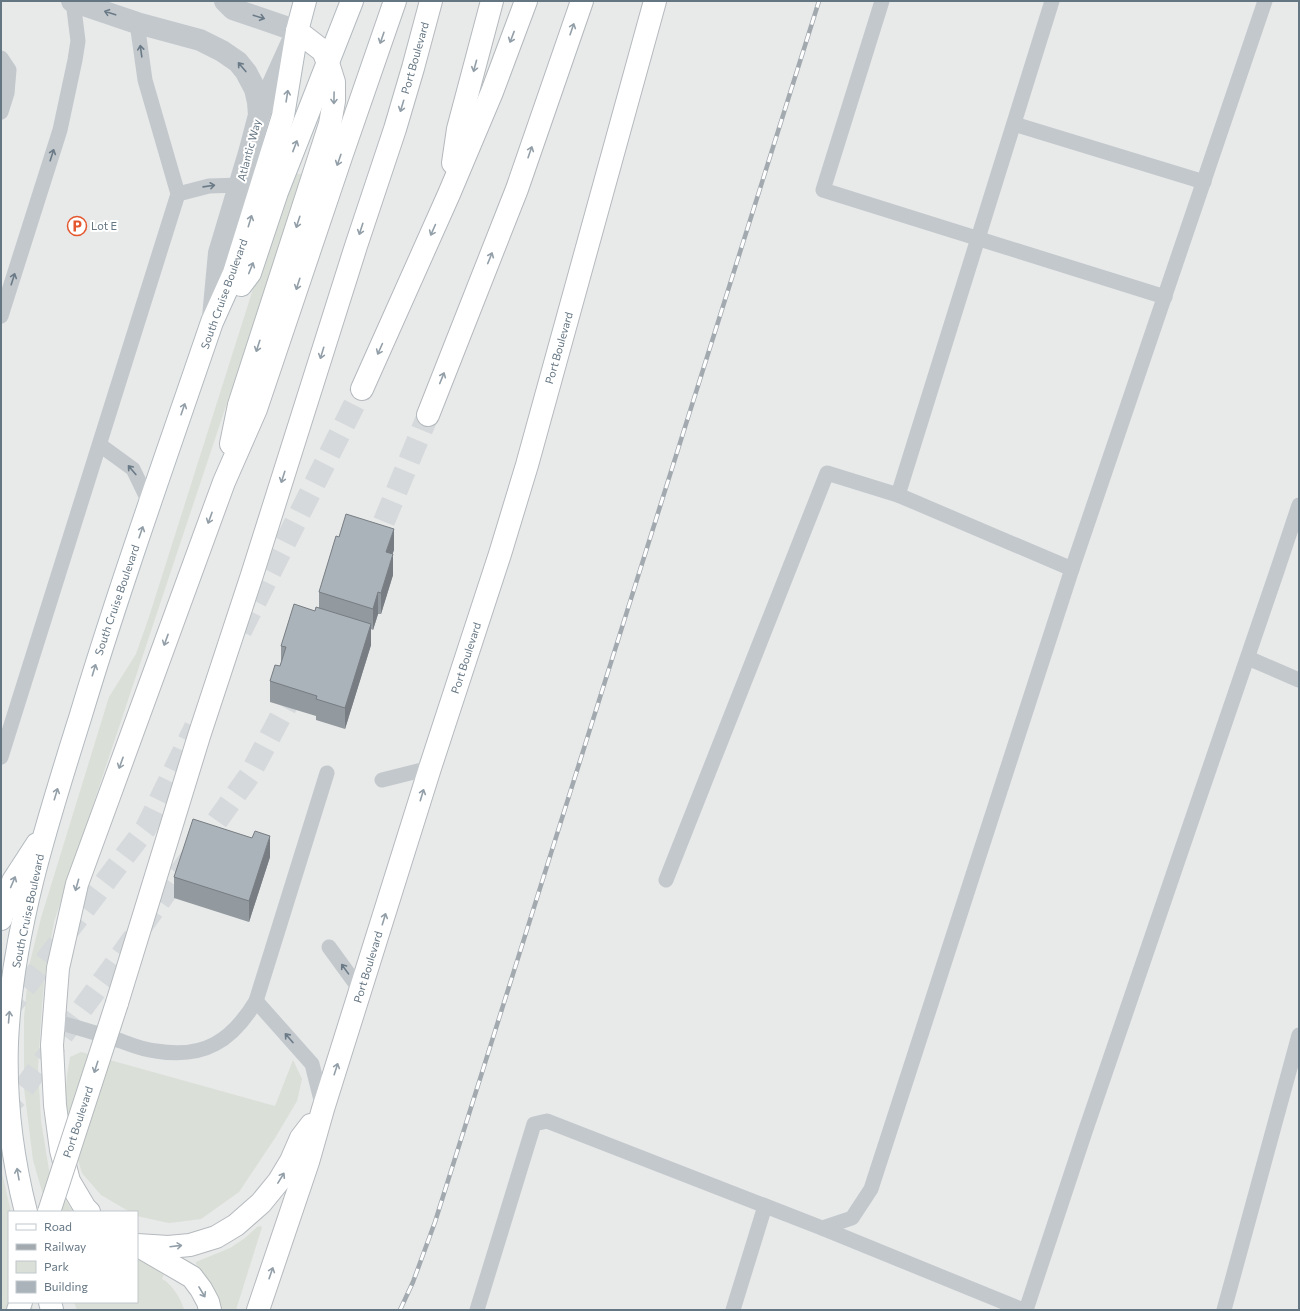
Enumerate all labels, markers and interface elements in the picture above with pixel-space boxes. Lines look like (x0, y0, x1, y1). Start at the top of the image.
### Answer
one-way arrow (104, 9, 116, 17)
one-way arrow (253, 14, 265, 22)
street label: Port Boulevard (398, 20, 431, 95)
one-way arrow (569, 23, 576, 36)
one-way arrow (378, 31, 386, 43)
one-way arrow (508, 31, 516, 43)
one-way arrow (137, 45, 145, 58)
one-way arrow (470, 59, 478, 72)
one-way arrow (237, 61, 246, 72)
one-way arrow (283, 90, 291, 103)
one-way arrow (330, 91, 337, 104)
one-way arrow (398, 99, 405, 112)
street label: Atlantic Way (234, 117, 263, 182)
one-way arrow (291, 140, 299, 152)
one-way arrow (527, 146, 534, 159)
one-way arrow (49, 149, 56, 162)
one-way arrow (335, 154, 343, 166)
one-way arrow (202, 182, 215, 190)
one-way arrow (247, 214, 254, 227)
parking icon: Lot E (66, 215, 88, 237)
one-way arrow (294, 215, 301, 228)
place label: Lot E (91, 219, 117, 232)
one-way arrow (357, 223, 365, 235)
one-way arrow (429, 223, 436, 235)
street label: South Cruise Boulevard (198, 237, 249, 351)
one-way arrow (487, 252, 494, 264)
one-way arrow (247, 263, 255, 275)
one-way arrow (10, 273, 17, 286)
one-way arrow (294, 277, 301, 290)
street label: Port Boulevard (542, 310, 575, 385)
one-way arrow (254, 339, 261, 352)
one-way arrow (376, 342, 383, 354)
one-way arrow (318, 347, 325, 360)
one-way arrow (439, 373, 446, 385)
one-way arrow (179, 403, 187, 415)
one-way arrow (128, 465, 137, 475)
one-way arrow (279, 471, 286, 484)
one-way arrow (206, 512, 214, 524)
one-way arrow (137, 526, 145, 538)
street label: South Cruise Boulevard (91, 543, 142, 657)
street label: Port Boulevard (448, 620, 483, 695)
one-way arrow (161, 634, 169, 646)
one-way arrow (91, 664, 98, 677)
one-way arrow (117, 756, 125, 768)
one-way arrow (53, 788, 60, 801)
one-way arrow (419, 788, 426, 801)
street label: South Cruise Boulevard (9, 853, 46, 969)
one-way arrow (10, 877, 17, 889)
one-way arrow (73, 878, 80, 891)
one-way arrow (380, 913, 388, 925)
street label: Port Boulevard (350, 929, 385, 1004)
one-way arrow (341, 963, 349, 974)
one-way arrow (6, 1011, 13, 1024)
one-way arrow (284, 1033, 293, 1043)
one-way arrow (92, 1060, 99, 1073)
one-way arrow (333, 1063, 340, 1076)
street label: Port Boulevard (60, 1084, 95, 1159)
one-way arrow (14, 1168, 22, 1181)
one-way arrow (277, 1173, 285, 1184)
legend (8, 1211, 138, 1303)
text: Road (44, 1219, 72, 1233)
text: Railway (44, 1239, 86, 1253)
one-way arrow (169, 1243, 182, 1250)
text: Park (44, 1259, 70, 1273)
one-way arrow (267, 1267, 275, 1279)
text: Building (44, 1279, 88, 1293)
one-way arrow (198, 1286, 206, 1297)

